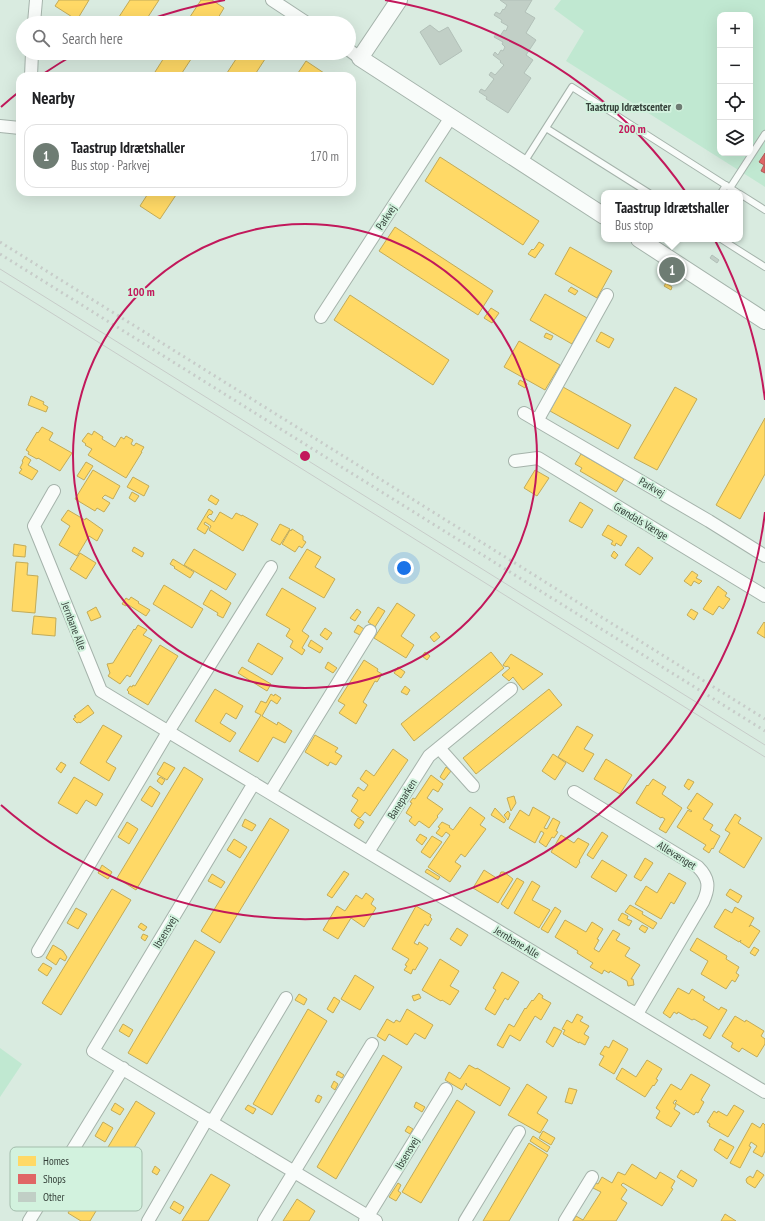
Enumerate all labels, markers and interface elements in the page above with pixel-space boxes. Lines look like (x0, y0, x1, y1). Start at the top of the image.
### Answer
map controls (717, 12, 753, 156)
button: + (717, 12, 753, 48)
search box (16, 16, 356, 60)
icon: search (30, 27, 52, 49)
text: Search here (62, 29, 123, 48)
button: − (717, 48, 753, 84)
button: locate (717, 84, 753, 120)
text: Nearby (32, 87, 75, 109)
place label: Taastrup Idrætscenter (586, 100, 672, 114)
marker: Taastrup Idrætscenter (674, 102, 684, 112)
button: layers (717, 120, 753, 156)
text: 200 m (618, 121, 646, 136)
text: Taastrup Idrætshaller (71, 138, 185, 157)
text: 1 (43, 148, 49, 165)
text: 170 m (310, 148, 339, 165)
text: Bus stop · Parkvej (71, 157, 150, 174)
popup (601, 190, 743, 242)
text: Taastrup Idrætshaller (615, 198, 729, 217)
street label: Parkvej (373, 202, 399, 232)
text: Bus stop (615, 217, 653, 234)
pin: 1 (659, 255, 685, 285)
text: 100 m (127, 284, 155, 299)
centre of rings (298, 449, 312, 463)
street label: Parkvej (637, 474, 667, 500)
street label: Grøndals Vænge (611, 499, 671, 543)
your location (394, 558, 414, 578)
street label: Jernbane Alle (58, 599, 90, 652)
street label: Baneparken (384, 776, 420, 822)
street label: Allevænget (655, 838, 699, 872)
street label: Ibsensvej (150, 913, 180, 951)
street label: Jernbane Alle (491, 922, 543, 961)
street label: Ibsensvej (392, 1134, 422, 1172)
legend (10, 1147, 142, 1211)
text: Homes (43, 1154, 69, 1168)
text: Shops (43, 1172, 66, 1186)
text: Other (43, 1190, 64, 1204)

